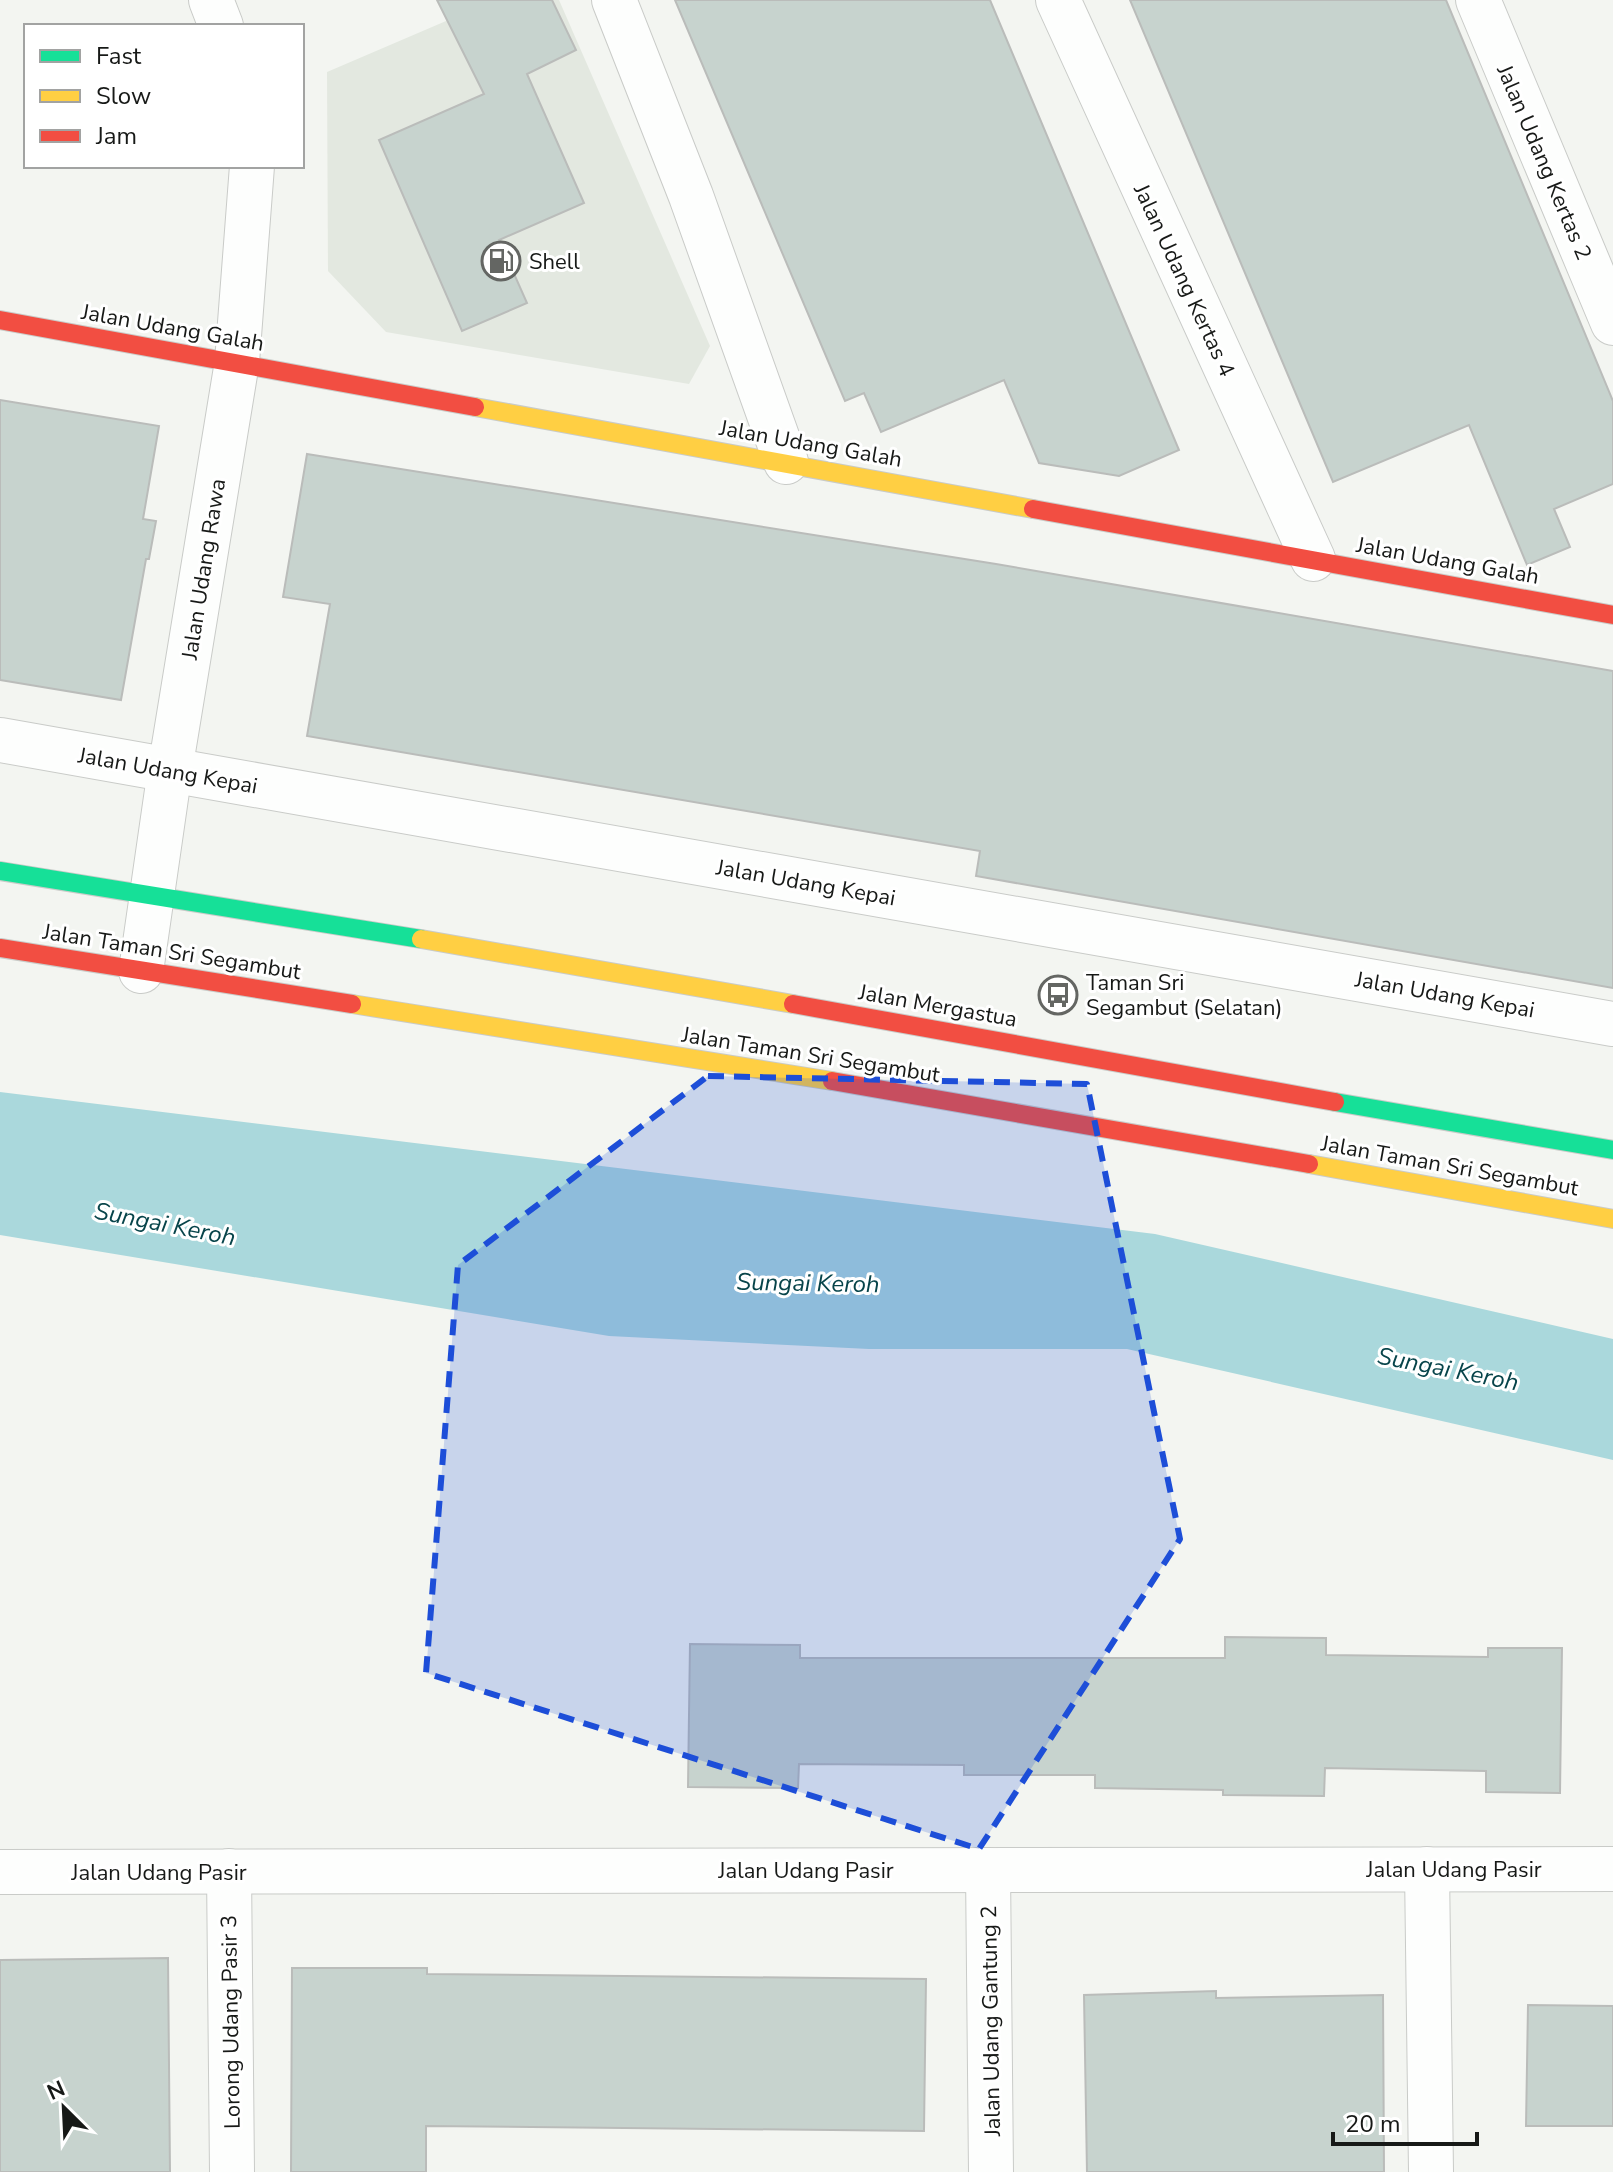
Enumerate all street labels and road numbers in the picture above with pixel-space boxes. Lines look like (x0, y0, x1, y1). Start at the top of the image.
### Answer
street label: Jalan Udang Kertas 2 (1489, 59, 1599, 265)
street label: Jalan Udang Kertas 4 (1126, 178, 1242, 382)
street label: Jalan Udang Galah (78, 297, 267, 359)
street label: Jalan Udang Galah (716, 413, 905, 475)
street label: Jalan Udang Rawa (175, 477, 233, 663)
street label: Jalan Udang Galah (1353, 530, 1542, 592)
street label: Jalan Udang Kepai (75, 740, 260, 802)
street label: Jalan Udang Kepai (713, 852, 898, 914)
street label: Jalan Taman Sri Segambut (40, 917, 303, 987)
street label: Jalan Udang Kepai (1352, 964, 1537, 1026)
street label: Jalan Mergastua (855, 977, 1019, 1035)
street label: Jalan Taman Sri Segambut (679, 1020, 942, 1090)
street label: Jalan Taman Sri Segambut (1318, 1128, 1581, 1203)
street label: Jalan Udang Pasir (1365, 1855, 1542, 1885)
street label: Jalan Udang Pasir (717, 1856, 894, 1886)
street label: Jalan Udang Pasir (70, 1858, 247, 1888)
street label: Jalan Udang Gantung 2 (974, 1905, 1008, 2138)
street label: Lorong Udang Pasir 3 (214, 1915, 248, 2129)

